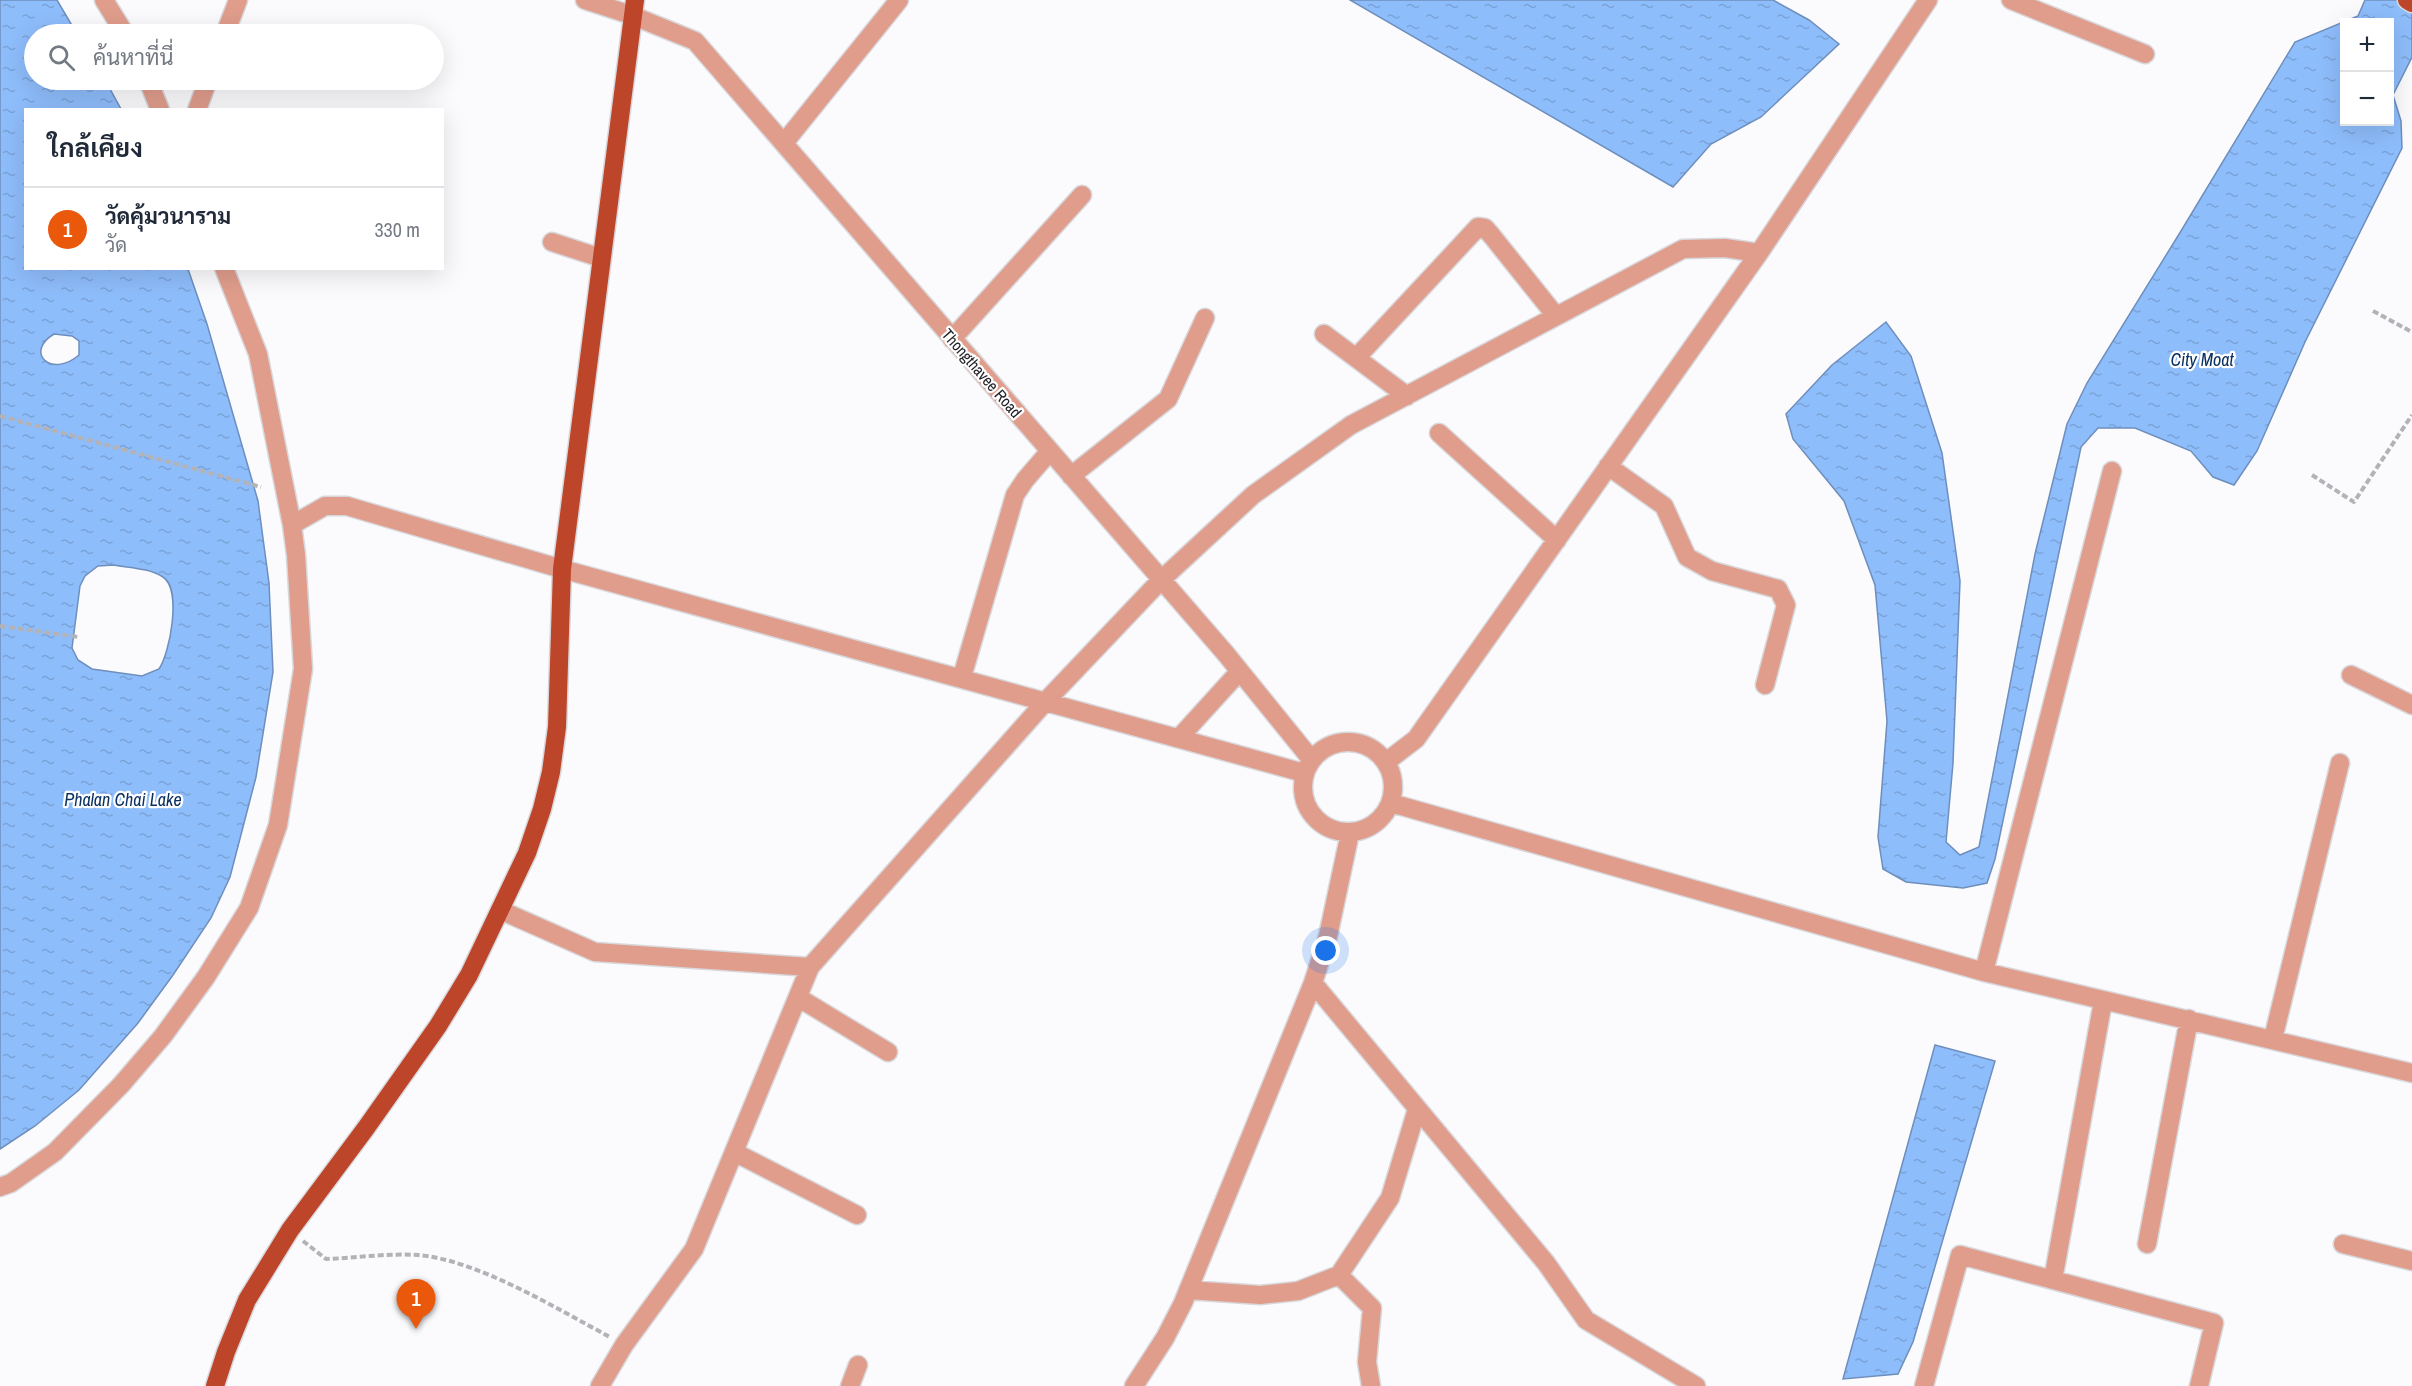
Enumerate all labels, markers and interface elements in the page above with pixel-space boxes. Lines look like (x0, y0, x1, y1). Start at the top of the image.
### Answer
map controls (2340, 18, 2394, 126)
button: + (2340, 18, 2394, 72)
search box (24, 24, 444, 90)
icon: search (45, 41, 78, 74)
text: ค้นหาที่นี่ (93, 42, 173, 72)
button: − (2340, 72, 2394, 126)
text: ใกล้เคียง (48, 130, 143, 165)
text: วัดคุ้มวนาราม (105, 201, 231, 231)
text: 1 (63, 216, 72, 243)
text: 330 m (374, 216, 420, 243)
text: วัด (105, 231, 127, 258)
street label: Thongthavee Road (937, 324, 1027, 422)
water label: City Moat (2170, 347, 2234, 372)
water label: Phalan Chai Lake (64, 787, 182, 812)
your location (1311, 936, 1340, 965)
pin: 1 (396, 1280, 436, 1329)

